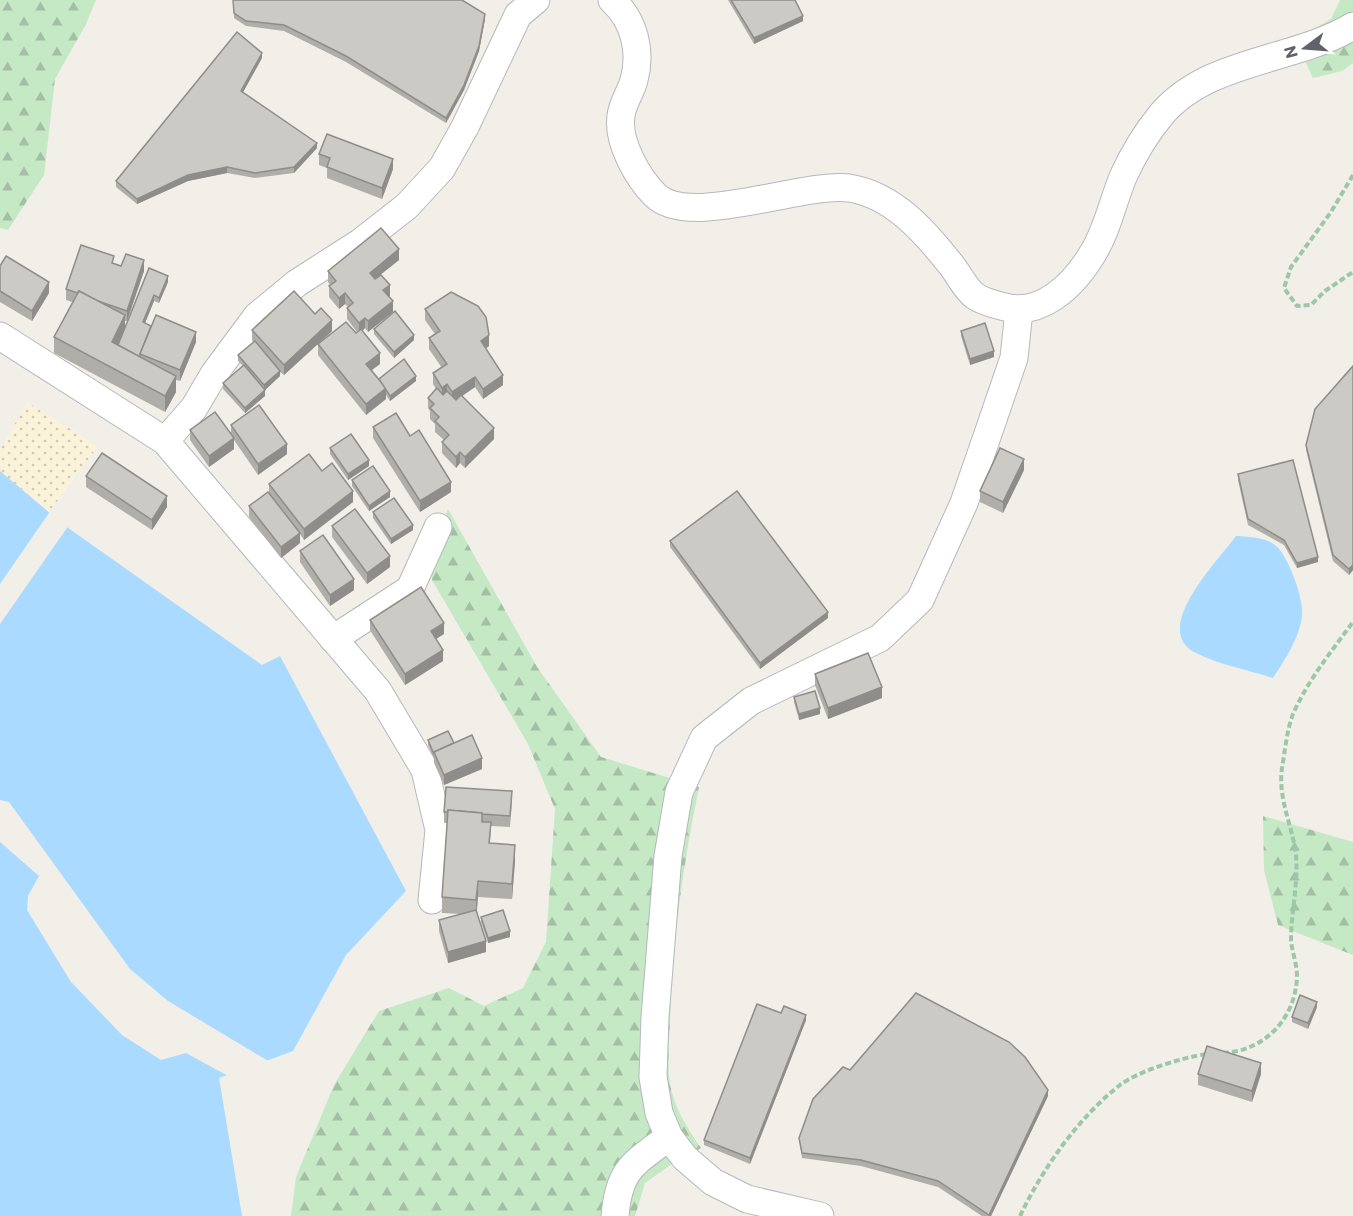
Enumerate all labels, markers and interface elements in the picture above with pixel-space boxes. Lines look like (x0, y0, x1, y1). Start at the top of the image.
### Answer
north arrow (1275, 18, 1335, 78)
text: N (1279, 44, 1301, 61)

